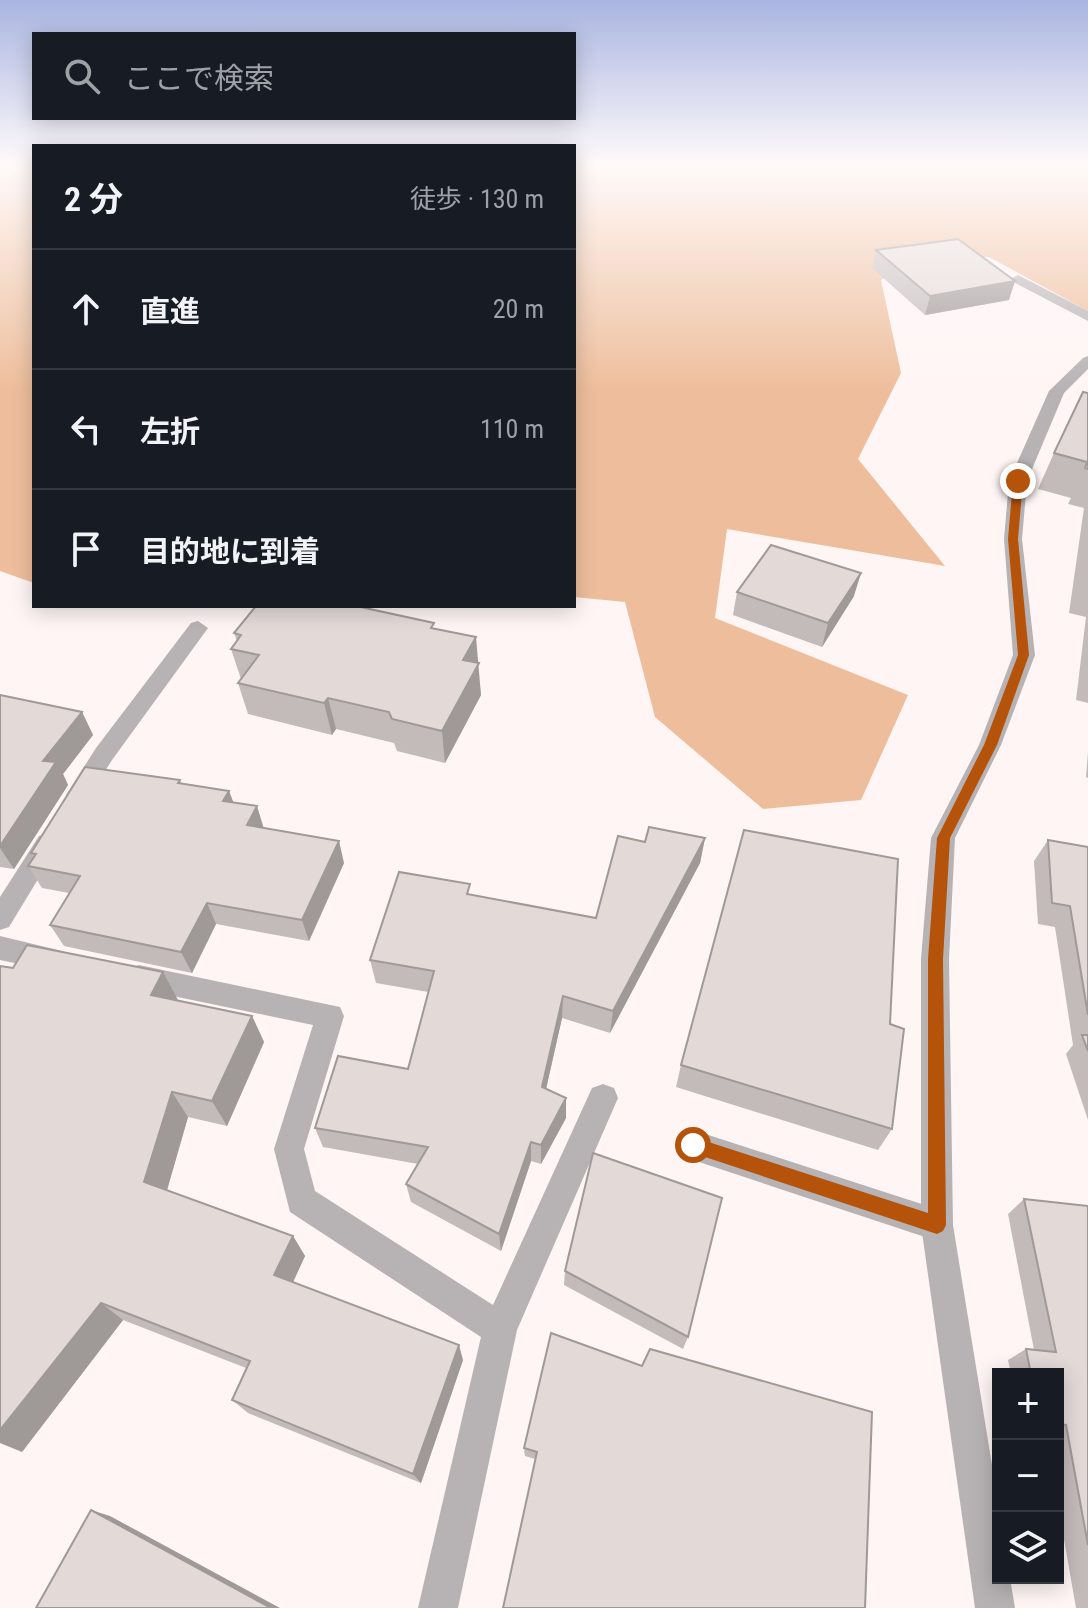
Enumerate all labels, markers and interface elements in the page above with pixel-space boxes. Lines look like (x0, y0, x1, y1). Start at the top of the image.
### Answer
search box (32, 32, 576, 120)
icon: search (60, 54, 104, 98)
text: ここで検索 (124, 61, 274, 96)
text: 2 分 (64, 179, 123, 219)
text: 徒歩 · 130 m (410, 184, 544, 214)
icon: ahead (64, 287, 108, 331)
text: 直進 (140, 294, 200, 329)
text: 20 m (493, 294, 544, 324)
icon: left (64, 407, 108, 451)
text: 左折 (140, 414, 200, 449)
text: 110 m (480, 414, 544, 444)
route end (1000, 463, 1036, 499)
icon: arrive (64, 527, 108, 571)
text: 目的地に到着 (140, 534, 320, 569)
route start (675, 1127, 711, 1163)
map controls (992, 1368, 1064, 1584)
button: + (992, 1368, 1064, 1440)
button: − (992, 1440, 1064, 1512)
button: layers (992, 1512, 1064, 1584)

